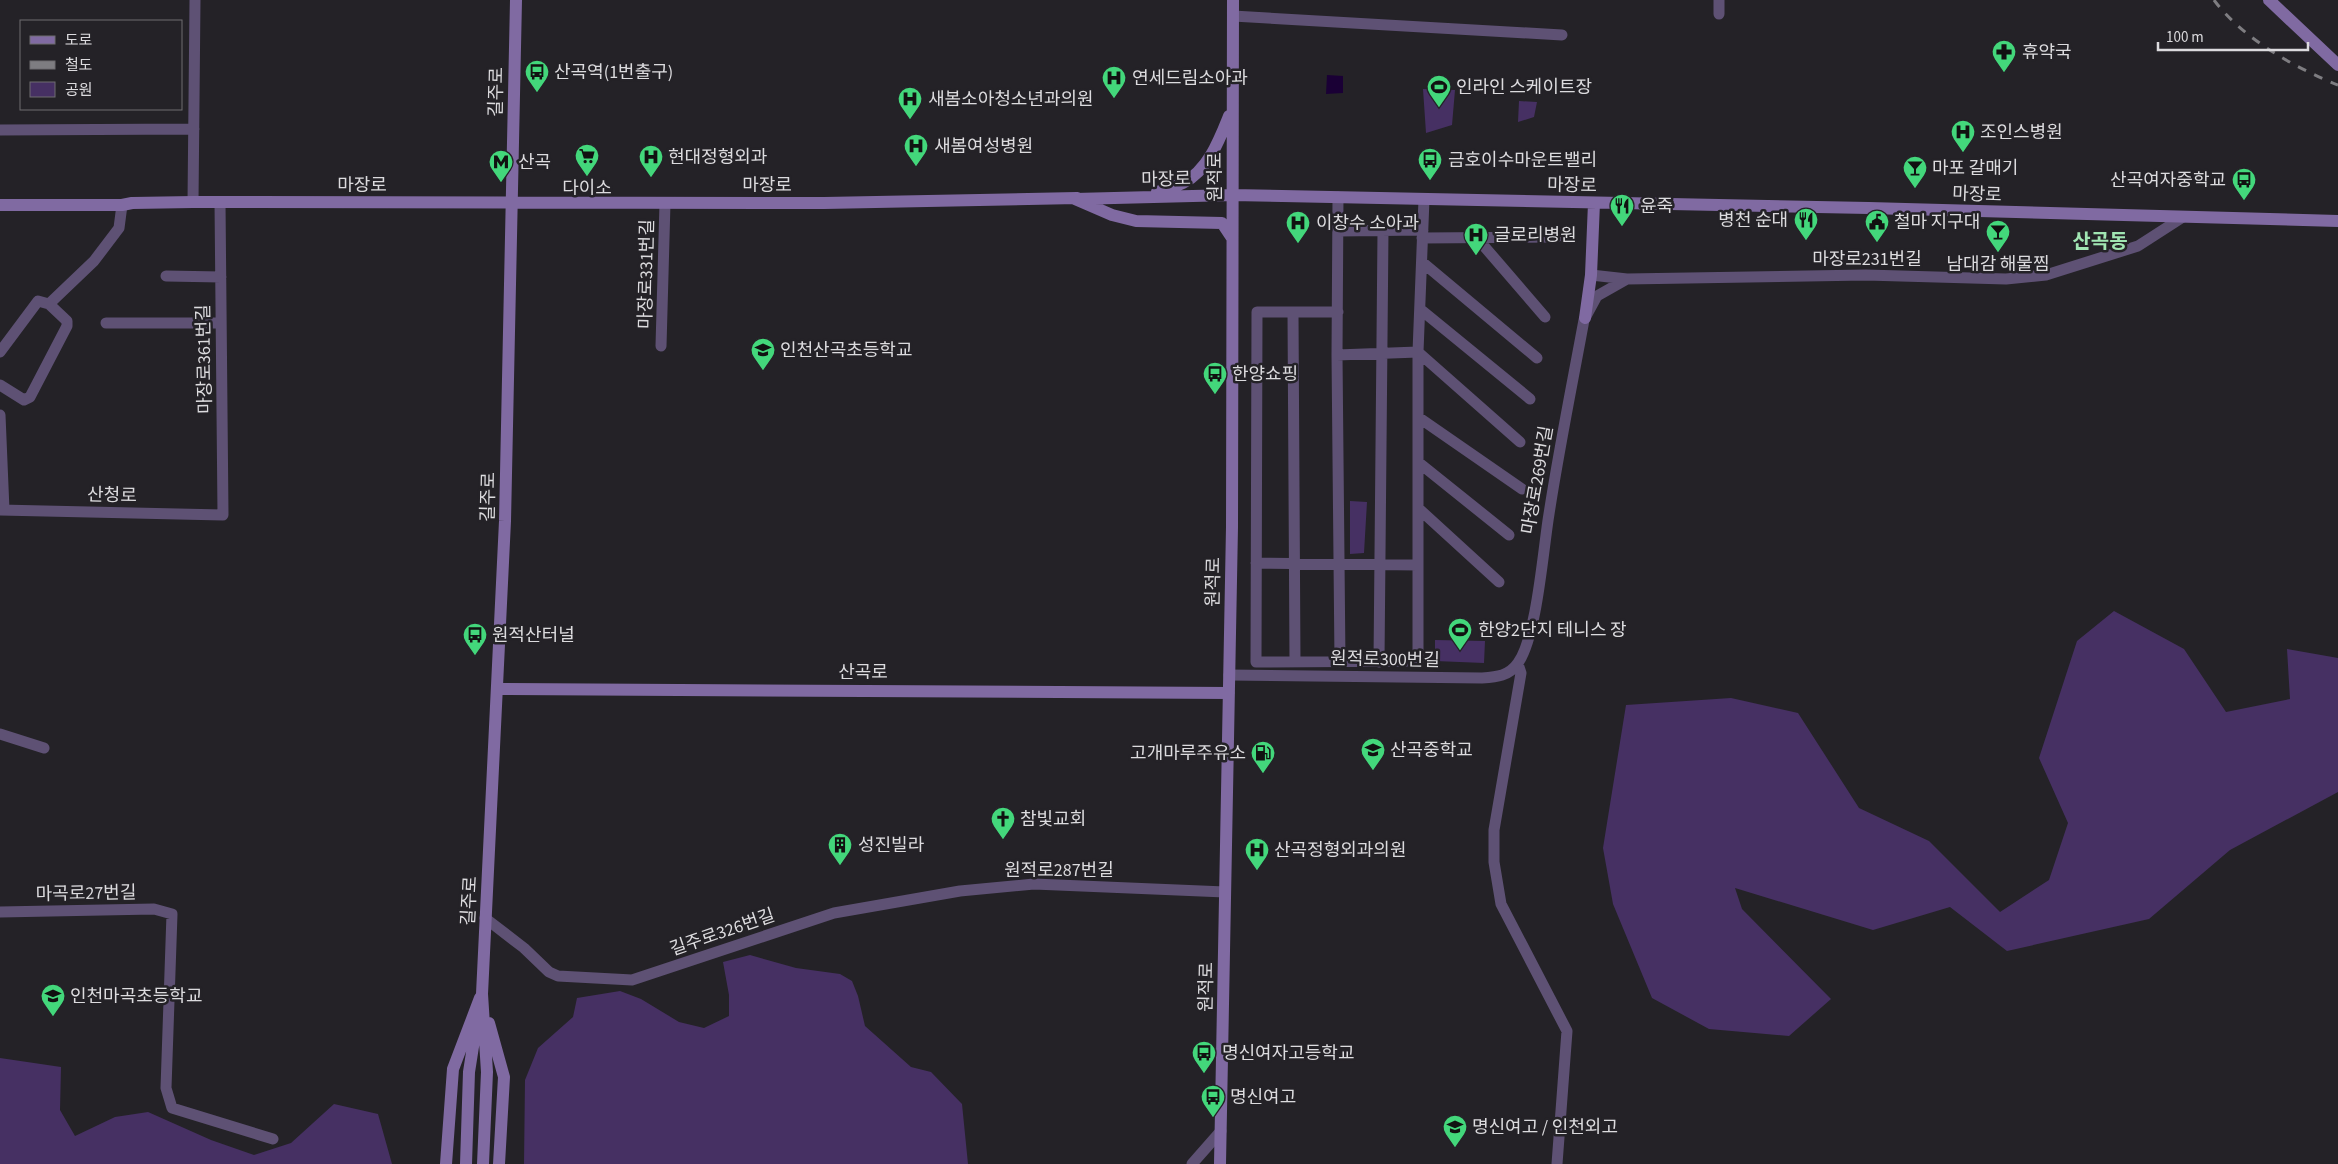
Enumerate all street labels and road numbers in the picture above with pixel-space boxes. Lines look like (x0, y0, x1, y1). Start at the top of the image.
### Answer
street label: 길주로 (484, 67, 509, 117)
street label: 원적로 (1203, 152, 1228, 202)
street label: 마장로 (1141, 167, 1191, 192)
street label: 마장로 (337, 173, 387, 198)
street label: 마장로 (742, 173, 792, 198)
street label: 마장로 (1547, 173, 1597, 198)
street label: 마장로 (1952, 181, 2002, 208)
street label: 마장로331번길 (633, 219, 660, 329)
street label: 마장로231번길 (1812, 247, 1922, 272)
street label: 마장로361번길 (191, 304, 218, 414)
street label: 마장로269번길 (1516, 424, 1559, 536)
street label: 길주로 (476, 472, 501, 522)
street label: 산청로 (87, 483, 137, 508)
street label: 원적로 (1201, 557, 1226, 607)
street label: 원적로300번길 (1330, 646, 1440, 673)
street label: 산곡로 (838, 660, 888, 685)
street label: 원적로287번길 (1004, 858, 1114, 883)
street label: 길주로 (456, 876, 483, 926)
street label: 마곡로27번길 (35, 880, 137, 907)
street label: 길주로326번길 (666, 903, 778, 962)
street label: 원적로 (1194, 962, 1219, 1012)

